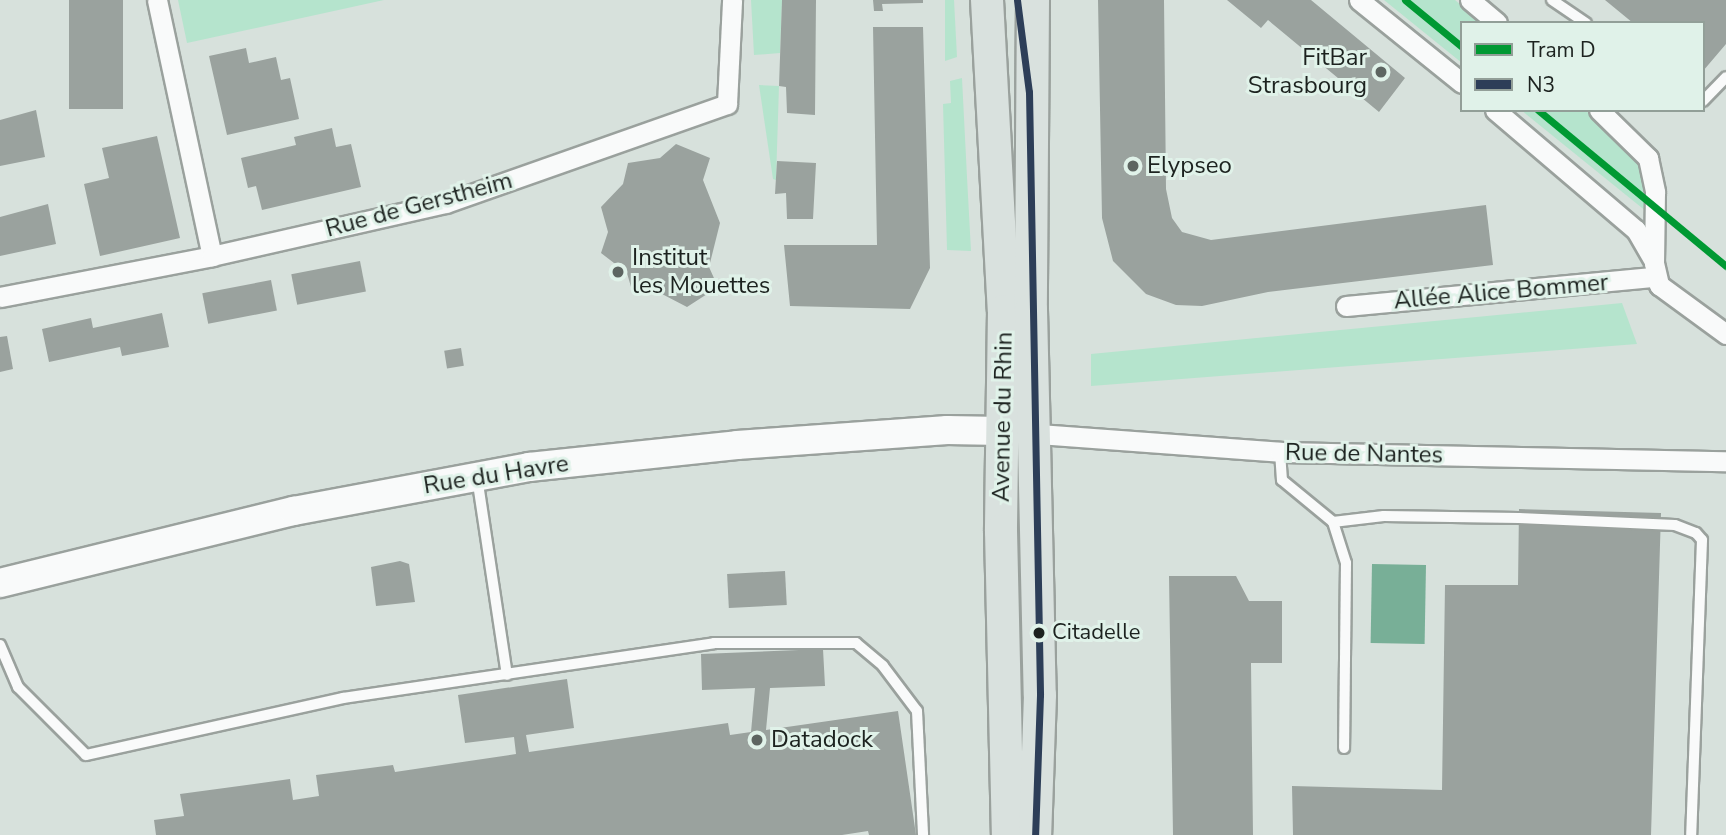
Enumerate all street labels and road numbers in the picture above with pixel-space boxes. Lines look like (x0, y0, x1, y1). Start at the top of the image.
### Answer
street label: Rue de Gerstheim (322, 166, 516, 244)
street label: Allée Alice Bommer (1393, 268, 1609, 316)
street label: Avenue du Rhin (987, 332, 1019, 502)
street label: Rue de Nantes (1285, 438, 1443, 470)
street label: Rue du Havre (421, 449, 571, 501)

